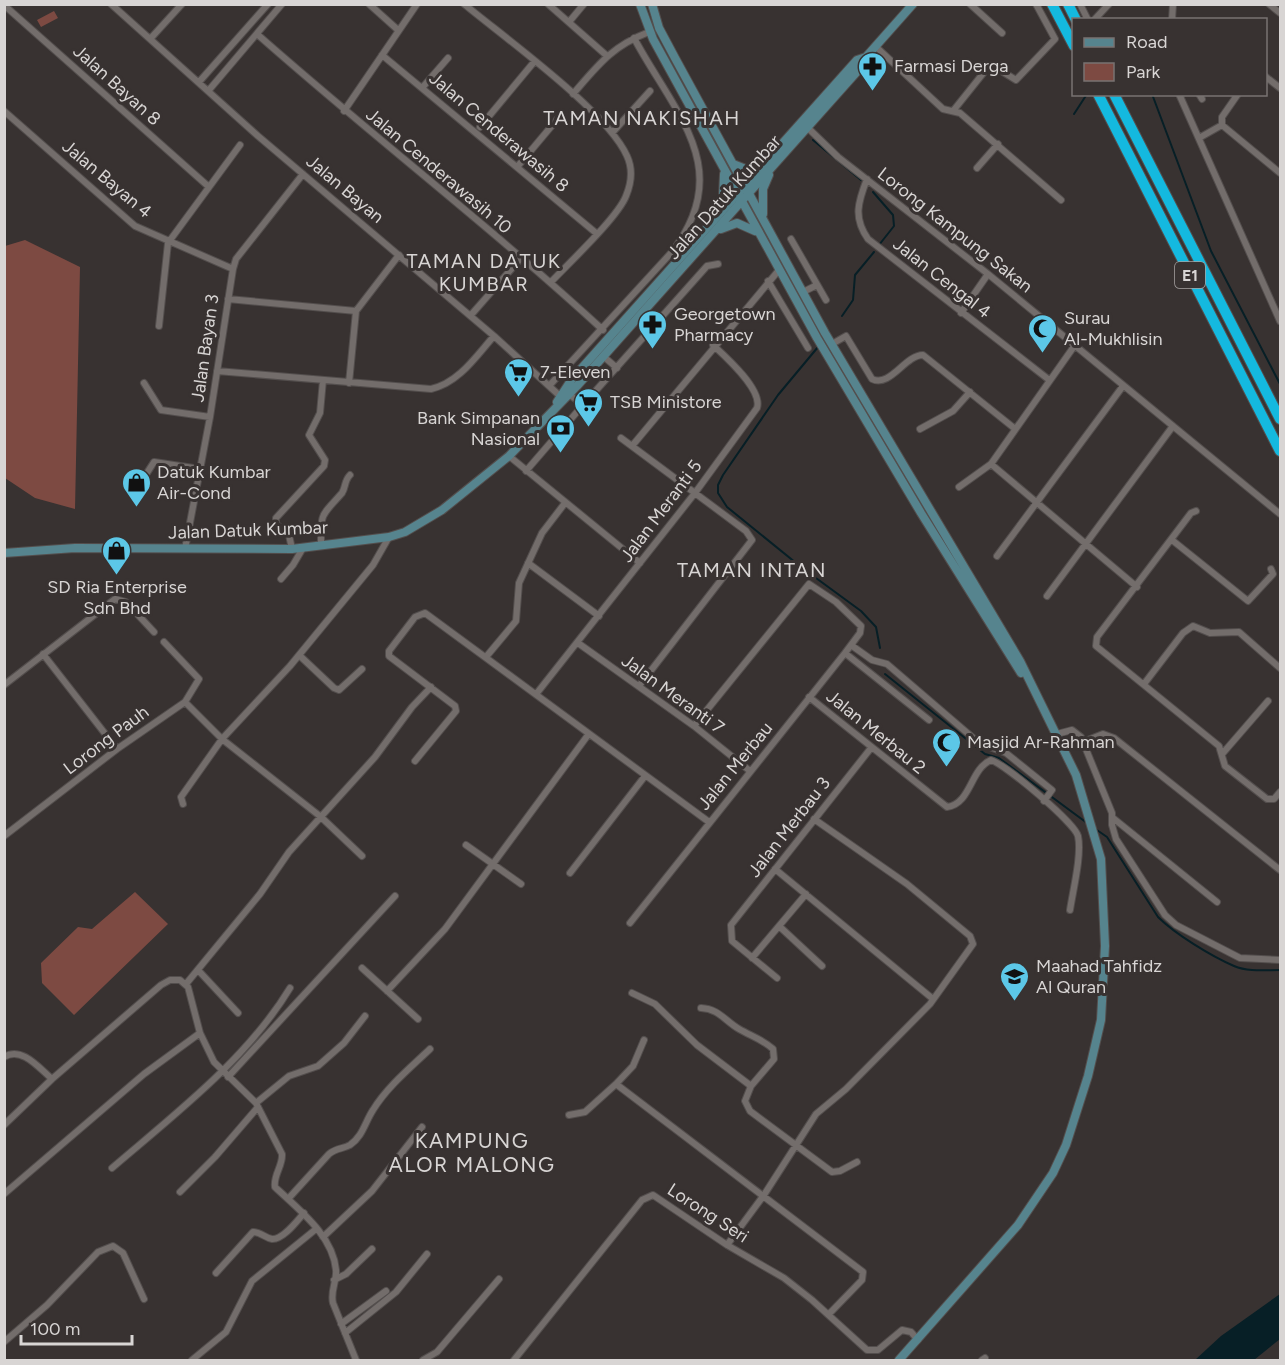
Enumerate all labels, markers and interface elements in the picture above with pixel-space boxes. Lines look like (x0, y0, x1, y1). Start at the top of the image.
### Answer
legend (1072, 18, 1267, 96)
text: Road (1126, 31, 1167, 53)
street label: Jalan Bayan 8 (69, 40, 165, 130)
pharmacy icon: Farmasi Derga (857, 50, 889, 92)
place label: Farmasi Derga (894, 55, 1008, 77)
text: Park (1126, 61, 1161, 83)
street label: Jalan Cenderawasih 8 (425, 67, 573, 197)
street label: Jalan Cenderawasih 10 (362, 104, 516, 238)
district label: TAMAN NAKISHAH (543, 106, 741, 130)
street label: Jalan Datuk Kumbar (662, 130, 786, 264)
street label: Jalan Bayan 4 (58, 135, 156, 223)
street label: Jalan Bayan (302, 150, 388, 228)
street label: Lorong Kampung Sakan (873, 163, 1037, 297)
street label: Jalan Cengal 4 (889, 233, 995, 323)
district label: TAMAN DATUK KUMBAR (406, 249, 562, 296)
road number: E1 (1175, 262, 1205, 288)
street label: Jalan Bayan 3 (187, 293, 223, 403)
place label: Georgetown Pharmacy (674, 303, 776, 346)
place label: Surau Al-Mukhlisin (1064, 307, 1162, 350)
pharmacy icon: Georgetown Pharmacy (637, 308, 669, 350)
mosque icon: Surau Al-Mukhlisin (1027, 312, 1059, 354)
supermarket icon: 7-Eleven (503, 356, 535, 398)
place label: 7-Eleven (540, 361, 610, 383)
supermarket icon: TSB Ministore (573, 386, 605, 428)
place label: TSB Ministore (610, 391, 722, 413)
place label: Bank Simpanan Nasional (417, 407, 540, 450)
bank icon: Bank Simpanan Nasional (545, 412, 577, 454)
street label: Jalan Meranti 5 (615, 456, 707, 566)
place label: Datuk Kumbar Air-Cond (157, 461, 271, 504)
shop icon: Datuk Kumbar Air-Cond (120, 466, 152, 508)
street label: Jalan Datuk Kumbar (168, 516, 328, 544)
shop icon: SD Ria Enterprise Sdn Bhd (101, 534, 133, 576)
district label: TAMAN INTAN (677, 558, 827, 582)
place label: SD Ria Enterprise Sdn Bhd (47, 576, 187, 619)
street label: Jalan Meranti 7 (617, 649, 729, 739)
street label: Jalan Merbau 2 (822, 685, 930, 779)
street label: Lorong Pauh (59, 701, 153, 779)
street label: Jalan Merbau (693, 718, 777, 814)
mosque icon: Masjid Ar-Rahman (930, 726, 962, 768)
place label: Masjid Ar-Rahman (967, 731, 1115, 753)
street label: Jalan Merbau 3 (743, 772, 835, 882)
place label: Maahad Tahfidz Al Quran (1036, 955, 1162, 998)
school or university icon: Maahad Tahfidz Al Quran (999, 960, 1031, 1002)
district label: KAMPUNG ALOR MALONG (389, 1128, 555, 1177)
street label: Lorong Seri (663, 1179, 753, 1247)
scale bar (21, 1308, 132, 1346)
text: 100 m (30, 1318, 80, 1340)

